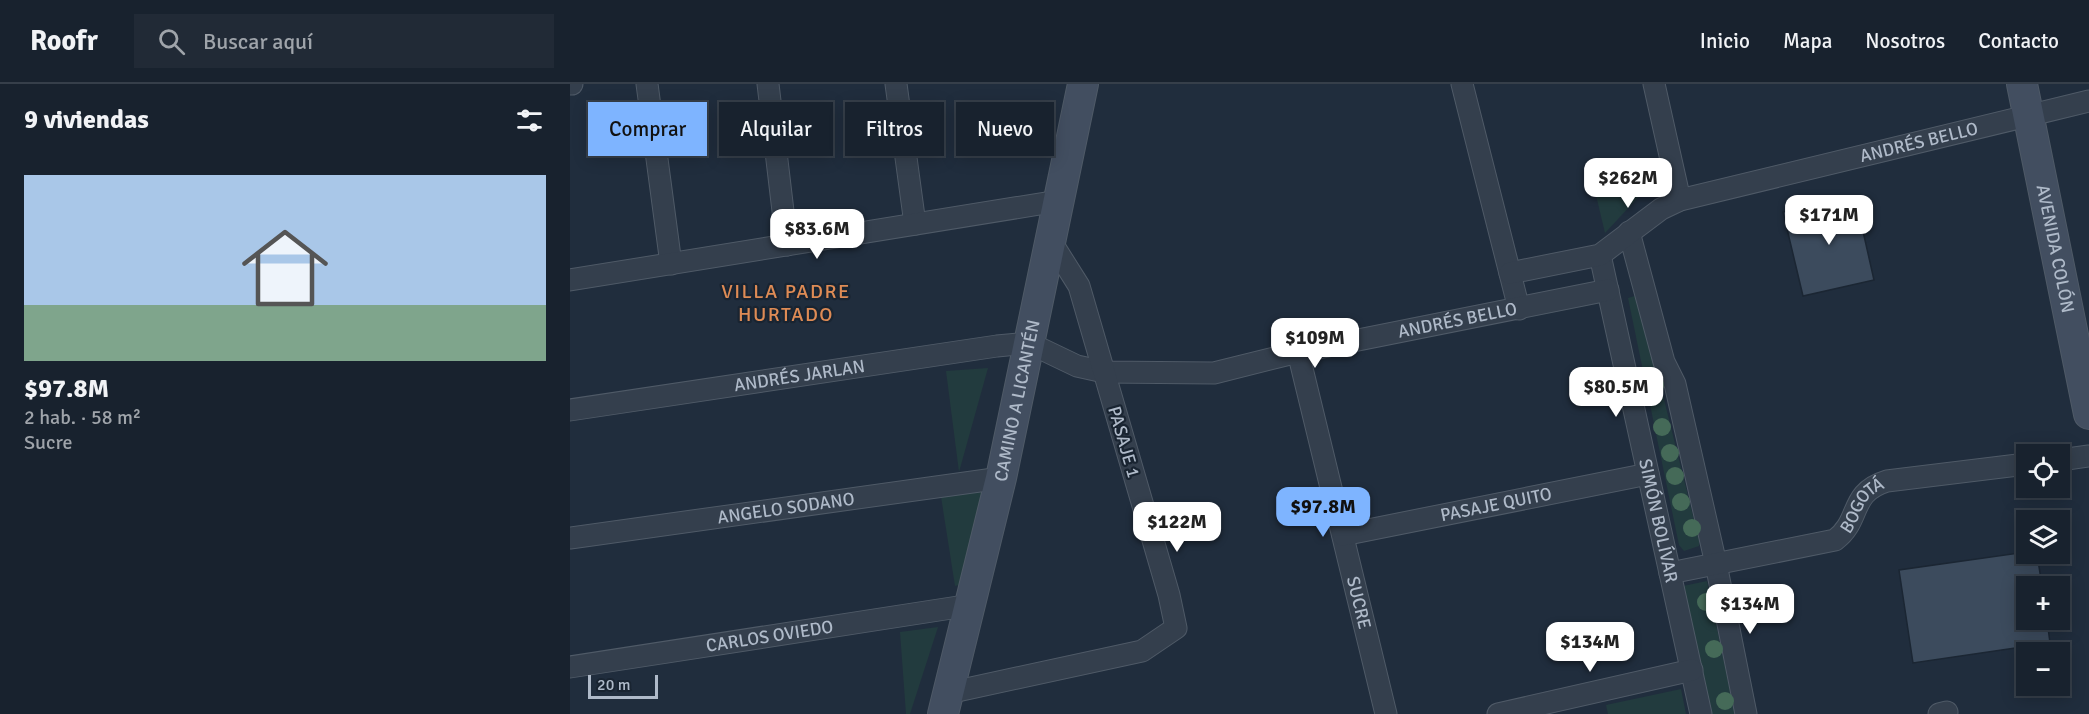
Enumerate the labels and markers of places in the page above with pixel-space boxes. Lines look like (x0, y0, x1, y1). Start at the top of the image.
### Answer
pin: $262M (1586, 158, 1670, 209)
pin: $171M (1787, 195, 1871, 246)
pin: $83.6M (768, 209, 866, 260)
pin: $109M (1273, 318, 1357, 369)
pin: $80.5M (1567, 367, 1665, 418)
pin: $97.8M (1274, 487, 1372, 538)
pin: $122M (1135, 502, 1219, 553)
pin: $134M (1708, 584, 1792, 635)
pin: $134M (1548, 622, 1632, 673)

